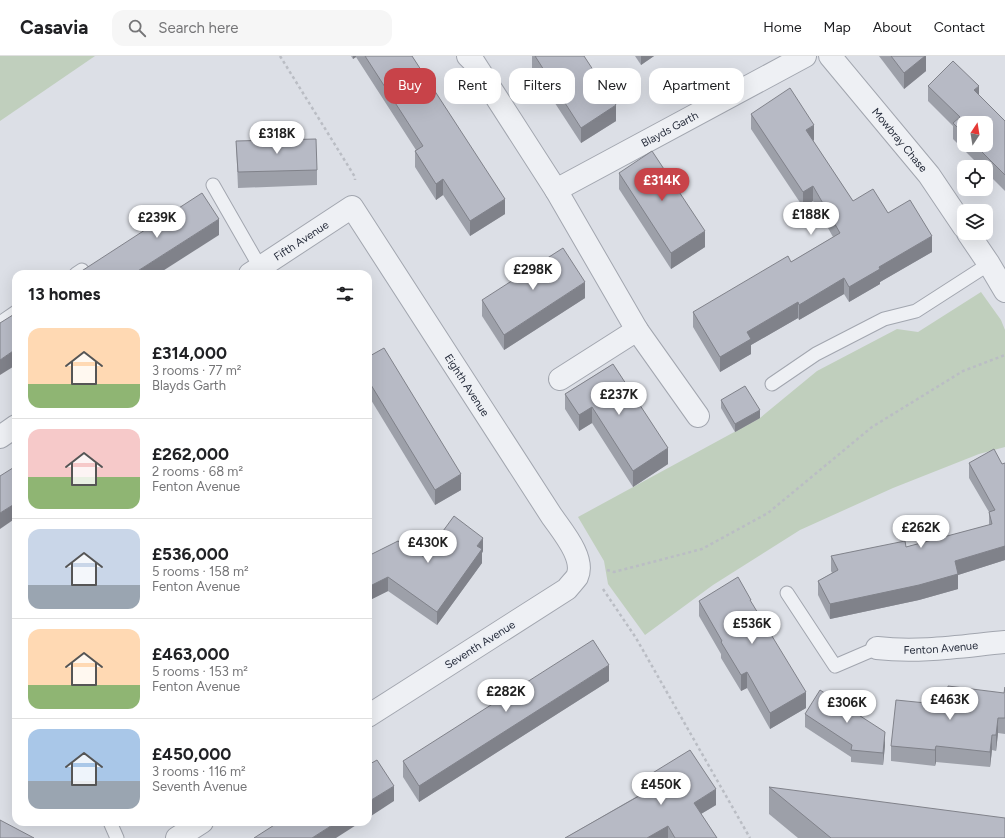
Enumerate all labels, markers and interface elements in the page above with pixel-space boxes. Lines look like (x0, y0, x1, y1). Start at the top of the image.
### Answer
search box (112, 10, 392, 46)
text: Casavia (20, 16, 88, 39)
icon: search (126, 17, 148, 39)
text: Search here (158, 19, 238, 37)
text: Home (763, 19, 802, 36)
text: Map (824, 19, 851, 36)
text: About (873, 19, 912, 36)
text: Contact (934, 19, 985, 36)
chip: Buy (384, 68, 436, 104)
chip: Rent (444, 68, 501, 104)
chip: Filters (509, 68, 575, 104)
chip: New (583, 68, 641, 104)
chip: Apartment (649, 68, 744, 104)
street label: Mowbray Chase (869, 105, 930, 174)
street label: Blayds Garth (639, 108, 700, 149)
north arrow (957, 116, 993, 152)
map controls (957, 116, 993, 240)
pin: £318K (249, 121, 305, 155)
text: £318K (258, 126, 296, 141)
button: locate (957, 160, 993, 196)
pin: £314K (634, 168, 690, 202)
text: £314K (643, 173, 681, 188)
pin: £188K (783, 202, 839, 236)
button: layers (957, 204, 993, 240)
pin: £239K (129, 205, 185, 239)
text: £188K (792, 207, 830, 222)
text: £239K (138, 210, 176, 225)
street label: Fifth Avenue (271, 218, 331, 263)
pin: £298K (505, 257, 561, 291)
text: £298K (513, 262, 553, 277)
icon: filters (334, 283, 356, 305)
text: 13 homes (28, 284, 100, 304)
text: £314,000 (152, 343, 227, 363)
icon: home (60, 344, 108, 392)
street label: Eighth Avenue (442, 351, 492, 419)
text: 3 rooms · 77 m² (152, 363, 242, 378)
text: Blayds Garth (152, 378, 226, 393)
pin: £237K (591, 382, 647, 416)
text: £237K (600, 387, 638, 402)
text: £262,000 (152, 444, 229, 464)
icon: home (60, 445, 108, 493)
text: 2 rooms · 68 m² (152, 464, 243, 479)
text: Fenton Avenue (152, 479, 240, 494)
pin: £262K (893, 515, 949, 549)
text: £262K (902, 520, 941, 535)
pin: £430K (400, 530, 456, 564)
text: £430K (408, 535, 448, 550)
text: £536,000 (152, 544, 229, 564)
icon: home (60, 545, 108, 593)
text: 5 rooms · 158 m² (152, 564, 249, 579)
text: Fenton Avenue (152, 579, 240, 594)
pin: £536K (724, 611, 780, 645)
text: £536K (733, 616, 771, 631)
street label: Seventh Avenue (442, 618, 518, 672)
street label: Fenton Avenue (904, 638, 979, 656)
text: £463,000 (152, 644, 230, 664)
icon: home (60, 645, 108, 693)
text: 5 rooms · 153 m² (152, 664, 248, 679)
text: Fenton Avenue (152, 679, 240, 694)
pin: £282K (478, 679, 534, 713)
text: £282K (486, 684, 526, 699)
pin: £463K (922, 687, 978, 721)
pin: £306K (819, 690, 875, 724)
text: £463K (930, 692, 970, 707)
text: £306K (827, 695, 867, 710)
text: £450,000 (152, 744, 231, 764)
icon: home (60, 745, 108, 793)
text: 3 rooms · 116 m² (152, 764, 246, 779)
pin: £450K (633, 772, 689, 806)
text: £450K (641, 777, 681, 792)
text: Seventh Avenue (152, 779, 247, 794)

